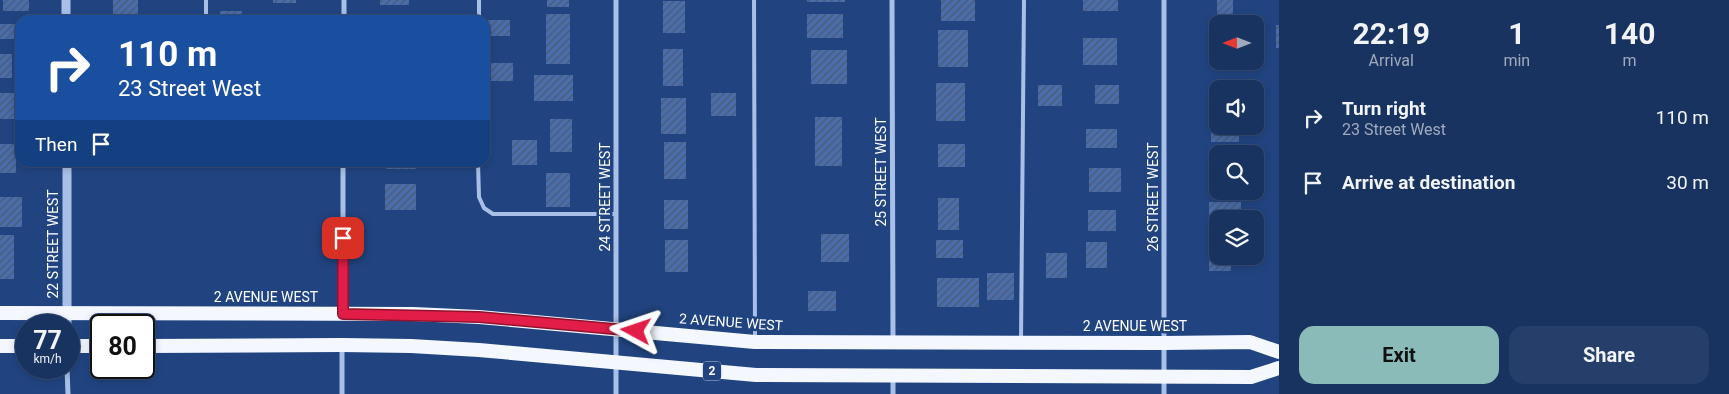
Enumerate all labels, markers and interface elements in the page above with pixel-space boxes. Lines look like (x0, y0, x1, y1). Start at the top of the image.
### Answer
north arrow (1209, 15, 1264, 70)
map controls (1209, 15, 1264, 265)
text: 22:19 (1353, 16, 1430, 51)
text: 1 (1508, 16, 1525, 51)
text: 140 (1604, 16, 1655, 51)
text: 110 m (118, 34, 217, 75)
icon: right (35, 35, 100, 100)
text: Arrival (1369, 51, 1414, 70)
text: min (1503, 51, 1530, 70)
text: m (1623, 51, 1637, 70)
text: 23 Street West (118, 76, 261, 101)
button: sound (1209, 80, 1264, 135)
text: Turn right (1342, 97, 1426, 120)
icon: right (1299, 104, 1327, 132)
text: 110 m (1656, 106, 1709, 129)
street label: 25 STREET WEST (873, 117, 889, 227)
text: 23 Street West (1342, 120, 1446, 139)
icon: arrive (87, 130, 115, 158)
text: Then (35, 133, 77, 156)
street label: 24 STREET WEST (597, 142, 613, 252)
street label: 26 STREET WEST (1145, 142, 1161, 252)
button: search (1209, 145, 1264, 200)
icon: arrive (1299, 169, 1327, 197)
text: Arrive at destination (1342, 171, 1515, 194)
text: 30 m (1666, 171, 1709, 194)
street label: 22 STREET WEST (45, 189, 61, 299)
button: layers (1209, 210, 1264, 265)
pin (322, 217, 364, 259)
icon: arrive (329, 224, 357, 252)
street label: 2 AVENUE WEST (214, 289, 319, 305)
position arrow (609, 304, 661, 356)
street label: 2 AVENUE WEST (678, 310, 784, 334)
speed limit sign: 80 (90, 314, 155, 379)
street label: 2 AVENUE WEST (1083, 318, 1188, 334)
text: 77 (33, 326, 62, 355)
button: Exit (1299, 326, 1499, 384)
button: Share (1509, 326, 1709, 384)
text: km/h (33, 352, 62, 366)
road number: 2 (703, 362, 721, 381)

